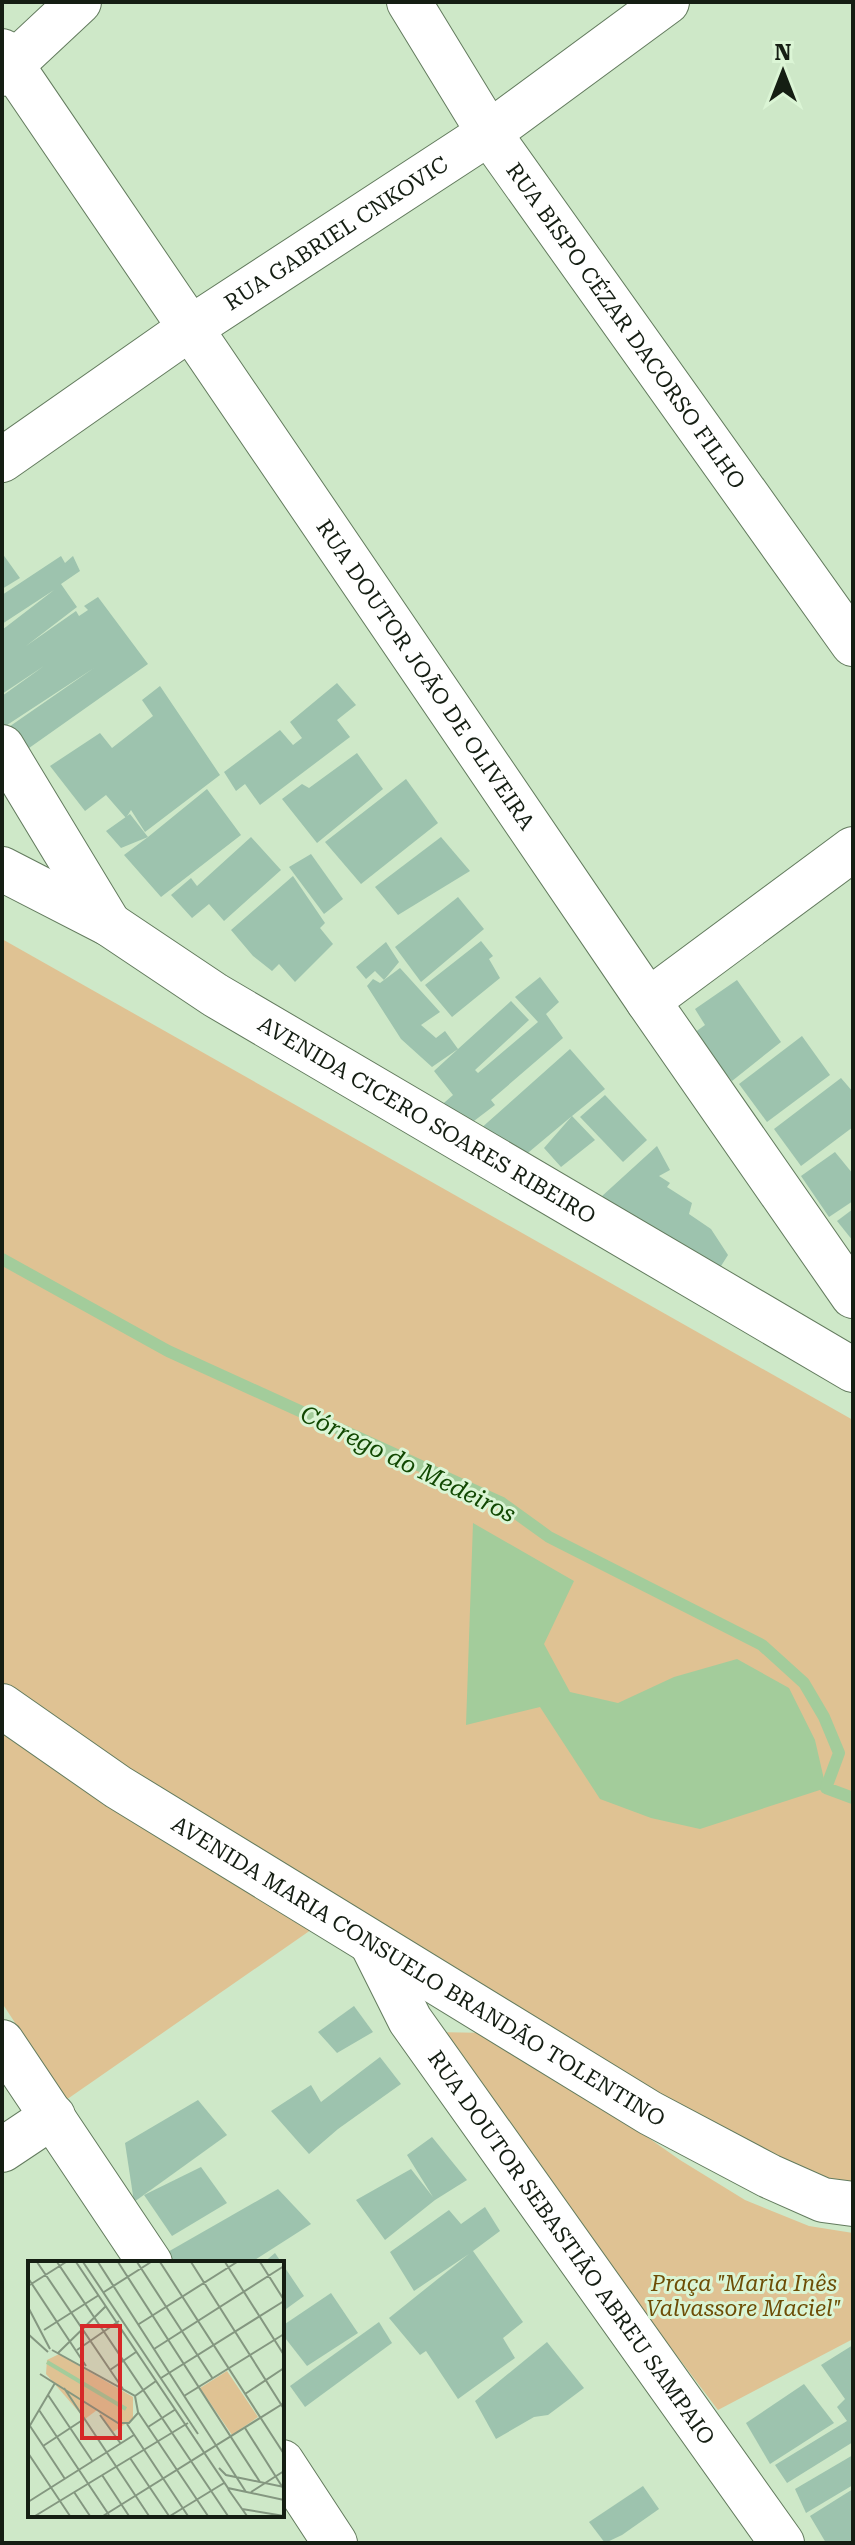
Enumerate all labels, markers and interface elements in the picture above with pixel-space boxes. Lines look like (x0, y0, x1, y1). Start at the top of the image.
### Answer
north arrow (743, 32, 823, 112)
text: N (775, 40, 792, 65)
street label: RUA GABRIEL CNKOVIC (220, 151, 453, 315)
street label: RUA BISPO CÉZAR DACORSO FILHO (501, 158, 750, 494)
street label: RUA DOUTOR JOÃO DE OLIVEIRA (311, 515, 540, 835)
street label: AVENIDA CICERO SOARES RIBEIRO (254, 1011, 600, 1229)
water label: Córrego do Medeiros (296, 1400, 520, 1528)
street label: AVENIDA MARIA CONSUELO BRANDÃO TOLENTINO (167, 1811, 669, 2132)
street label: RUA DOUTOR SEBASTIÃO ABREU SAMPAIO (423, 2046, 720, 2449)
inset map (28, 2261, 284, 2517)
park label: Praça "Maria Inês Valvassore Maciel" (646, 2271, 842, 2321)

